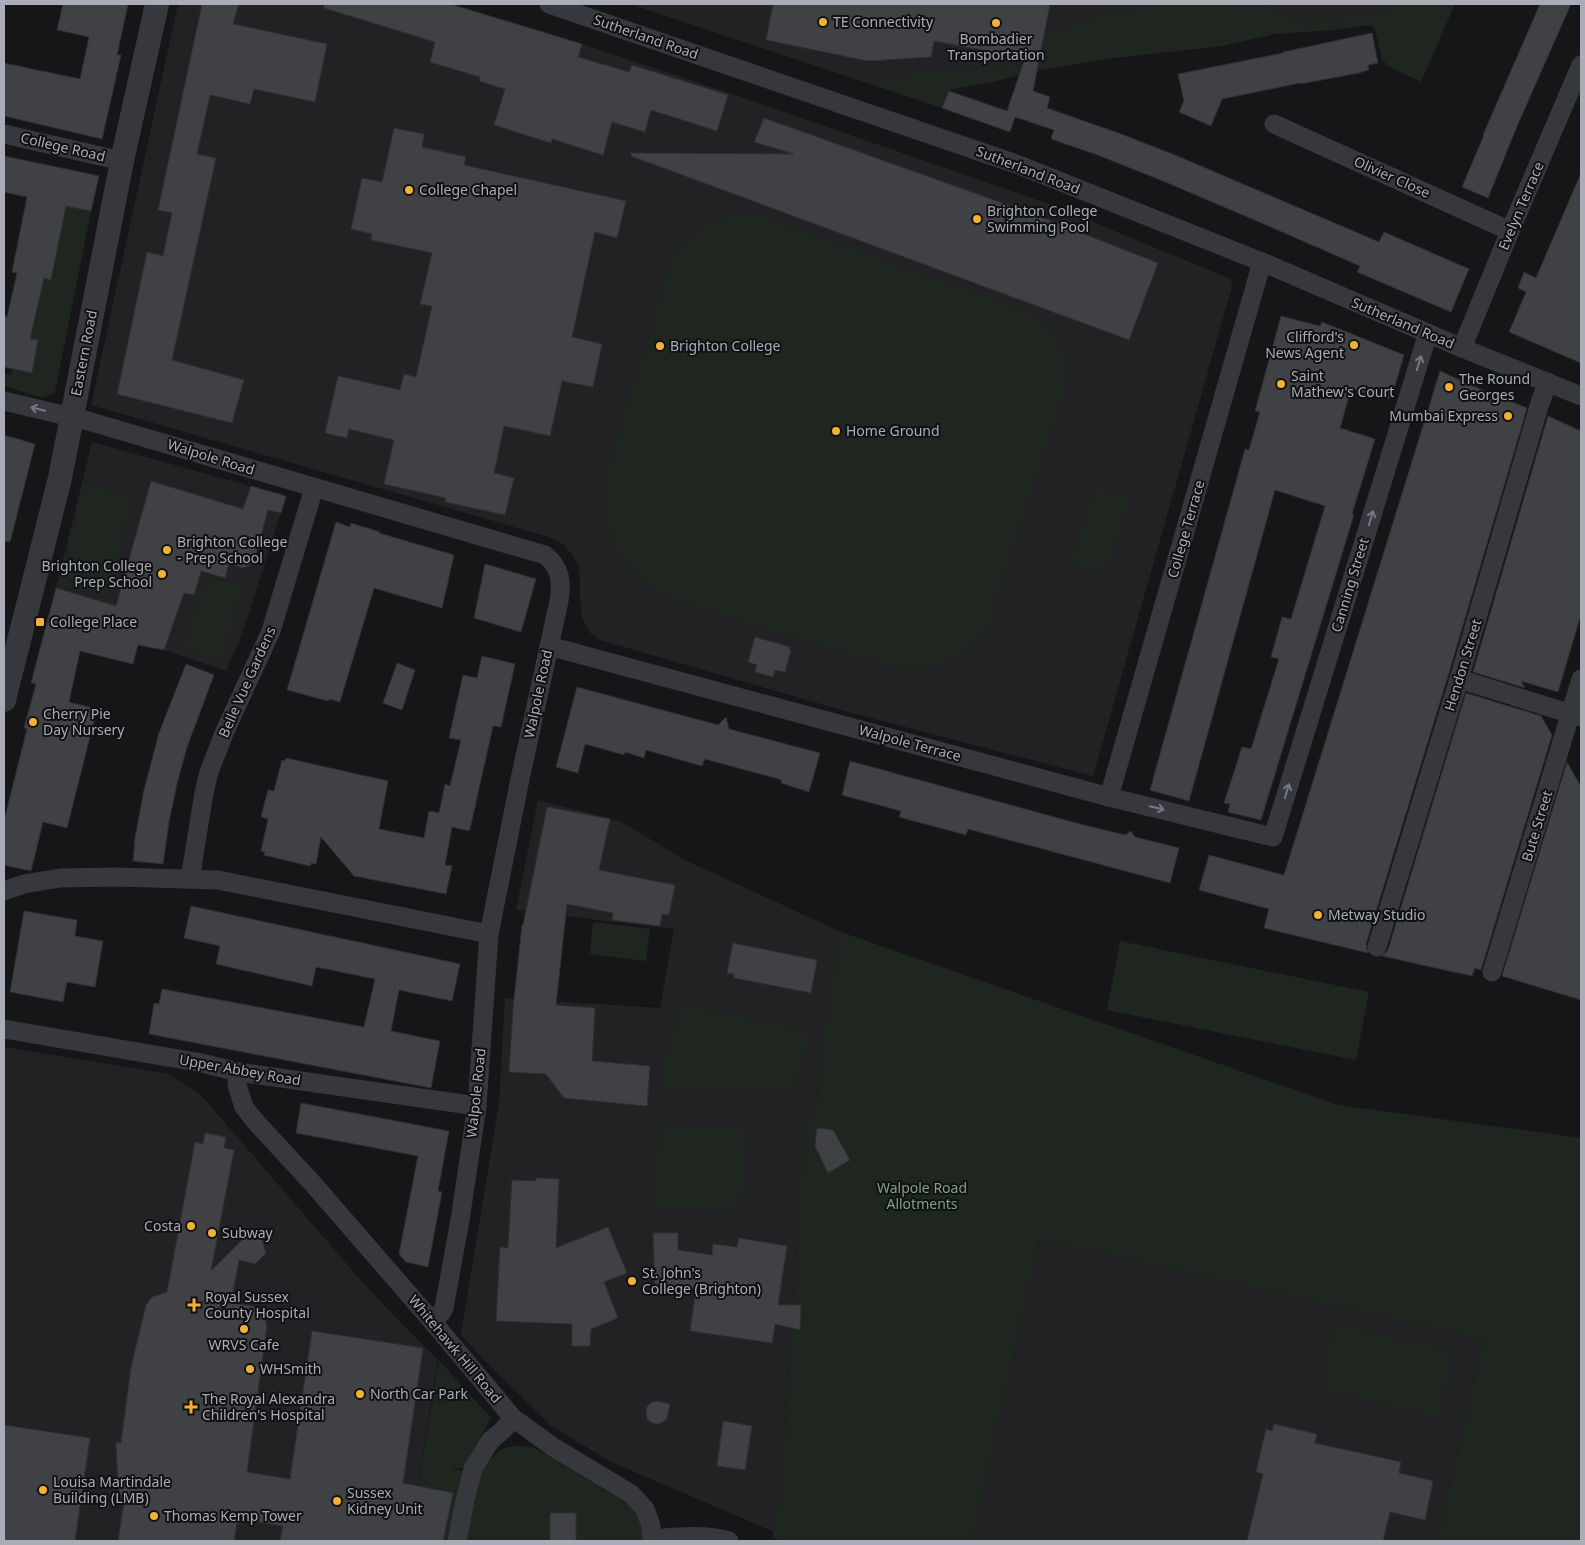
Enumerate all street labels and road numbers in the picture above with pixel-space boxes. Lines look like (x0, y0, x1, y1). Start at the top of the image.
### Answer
street label: Sutherland Road (591, 10, 701, 63)
street label: College Road (19, 128, 107, 165)
street label: Sutherland Road (974, 141, 1083, 198)
street label: Olivier Close (1351, 151, 1433, 202)
street label: Evelyn Terrace (1493, 159, 1548, 253)
street label: Sutherland Road (1349, 292, 1457, 353)
street label: Eastern Road (66, 308, 101, 397)
street label: Walpole Road (165, 434, 257, 479)
street label: College Terrace (1162, 478, 1209, 580)
street label: Canning Street (1326, 535, 1373, 634)
street label: Hendon Street (1439, 616, 1486, 713)
street label: Belle Vue Gardens (214, 623, 280, 740)
street label: Walpole Road (519, 648, 556, 740)
street label: Walpole Terrace (857, 720, 963, 765)
street label: Bute Street (1517, 788, 1556, 864)
street label: Walpole Road (461, 1047, 490, 1139)
street label: Upper Abbey Road (178, 1049, 302, 1090)
street label: Whitehawk Hill Road (405, 1291, 506, 1407)

